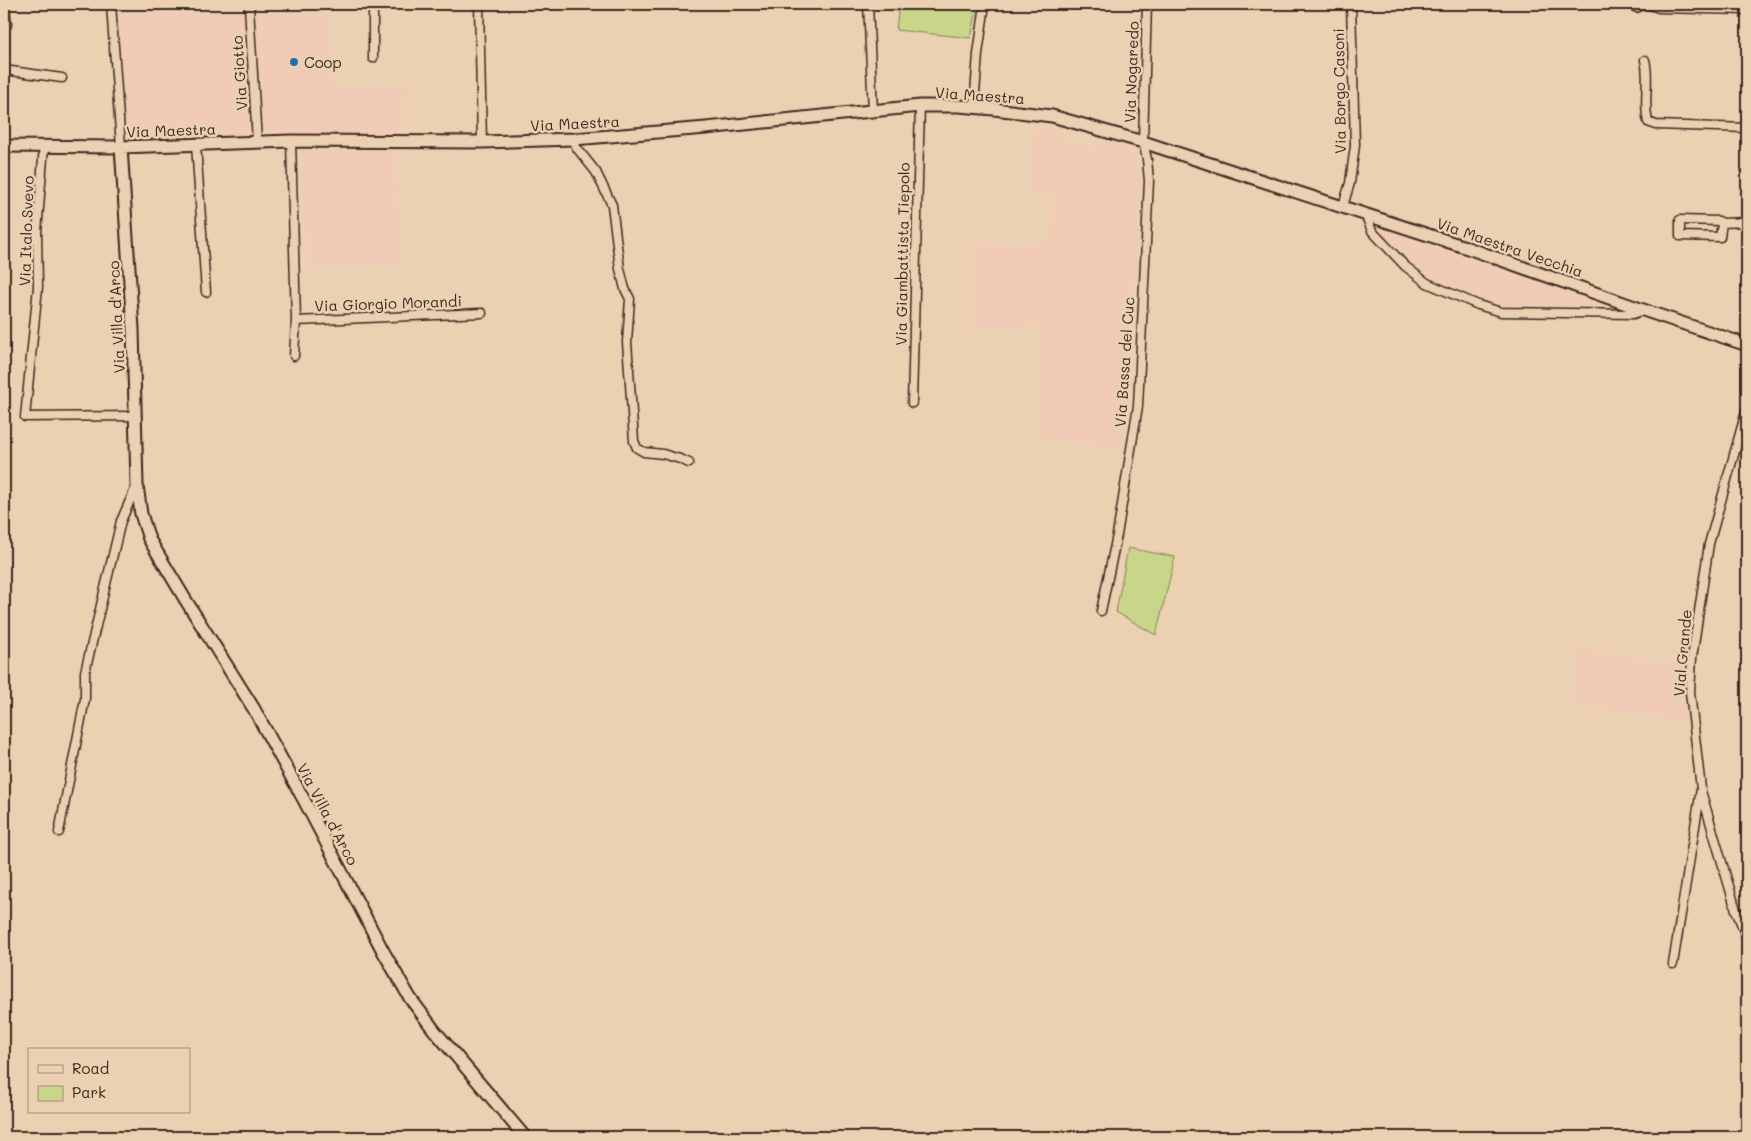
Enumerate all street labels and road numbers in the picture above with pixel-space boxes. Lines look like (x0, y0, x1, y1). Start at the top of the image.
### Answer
street label: Via Nogaredo (1119, 21, 1143, 123)
street label: Via Borgo Casoni (1328, 28, 1350, 154)
street label: Via Giotto (226, 35, 252, 111)
street label: Via Maestra (935, 82, 1025, 108)
street label: Via Maestra (530, 111, 620, 135)
street label: Via Maestra (126, 118, 216, 142)
street label: Via Giambattista Tiepolo (890, 162, 914, 346)
street label: Via Italo Svevo (14, 175, 38, 287)
street label: Via Maestra Vecchia (1434, 213, 1586, 281)
street label: Via Villa d'Arco (103, 260, 129, 374)
street label: Via Giorgio Morandi (314, 290, 462, 316)
street label: Via Bassa del Cuc (1109, 296, 1139, 428)
street label: Vial Grande (1668, 609, 1696, 697)
street label: Via Villa d'Arco (293, 760, 363, 869)

